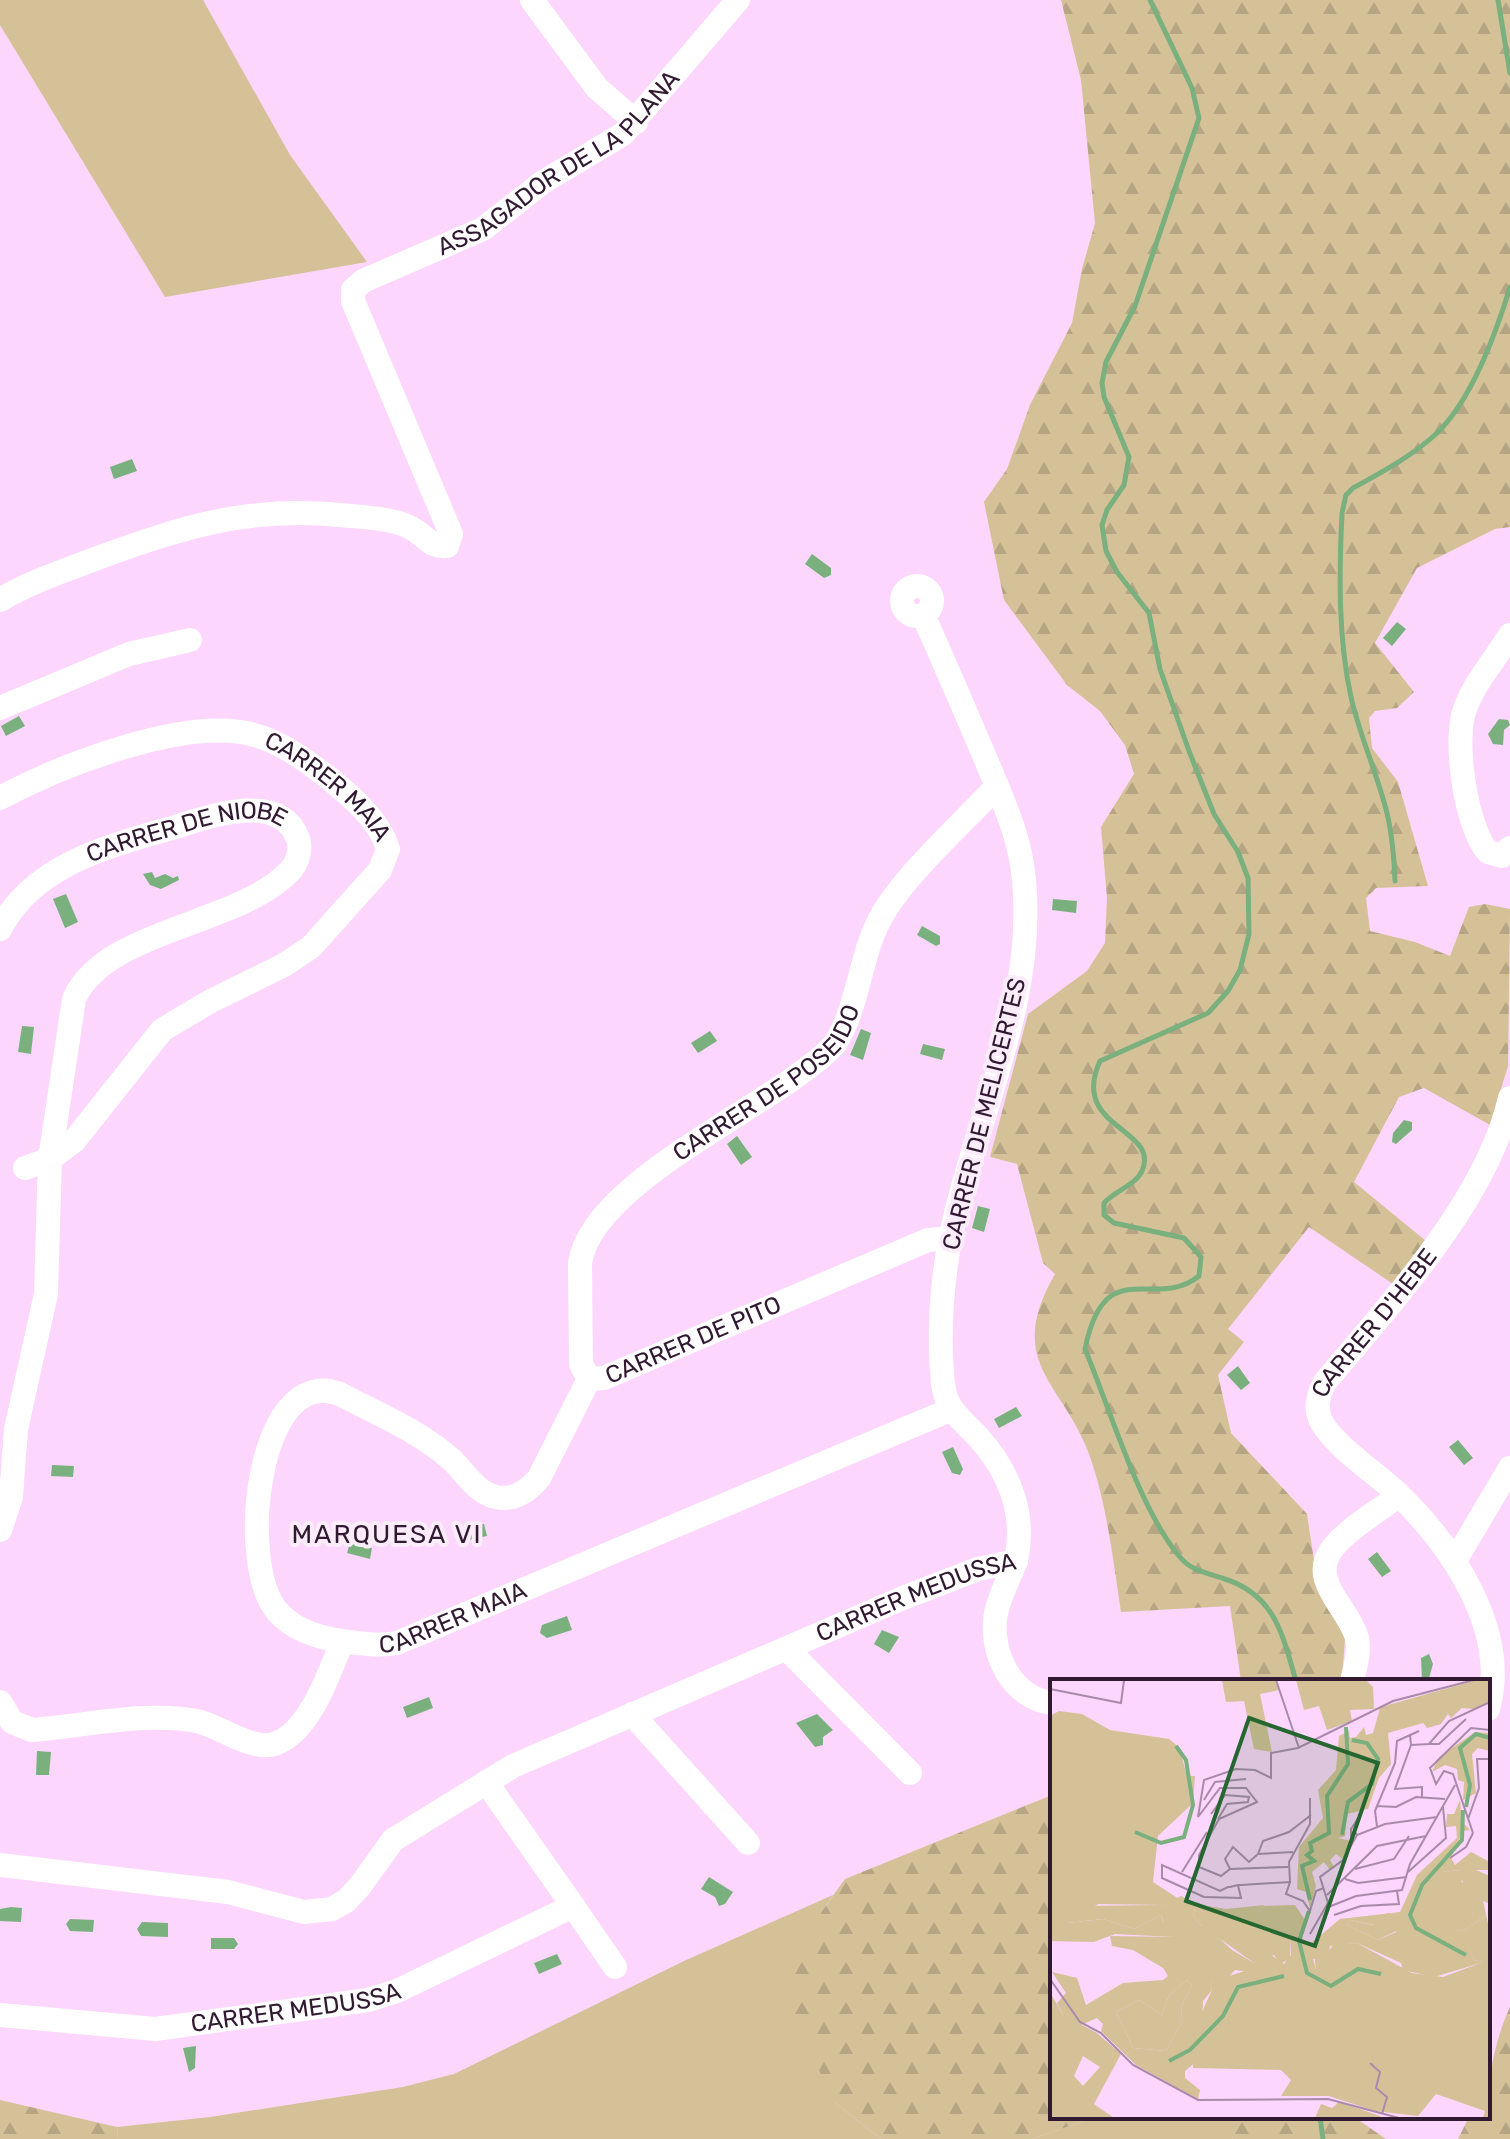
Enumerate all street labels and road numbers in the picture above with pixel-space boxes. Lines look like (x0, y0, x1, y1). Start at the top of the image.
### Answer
street label: ASSAGADOR DE LA PLANA (433, 65, 685, 261)
street label: CARRER MAIA (261, 726, 397, 846)
street label: CARRER DE NIOBE (82, 796, 292, 868)
street label: CARRER DE MELICERTES (937, 975, 1031, 1253)
street label: CARRER DE POSEIDO (668, 1001, 865, 1167)
street label: CARRER D'HEBE (1306, 1243, 1443, 1401)
street label: CARRER DE PITO (601, 1290, 785, 1390)
street label: CARRER MEDUSSA (812, 1547, 1019, 1648)
street label: CARRER MAIA (378, 1576, 531, 1659)
street label: CARRER MEDUSSA (189, 1977, 404, 2038)

